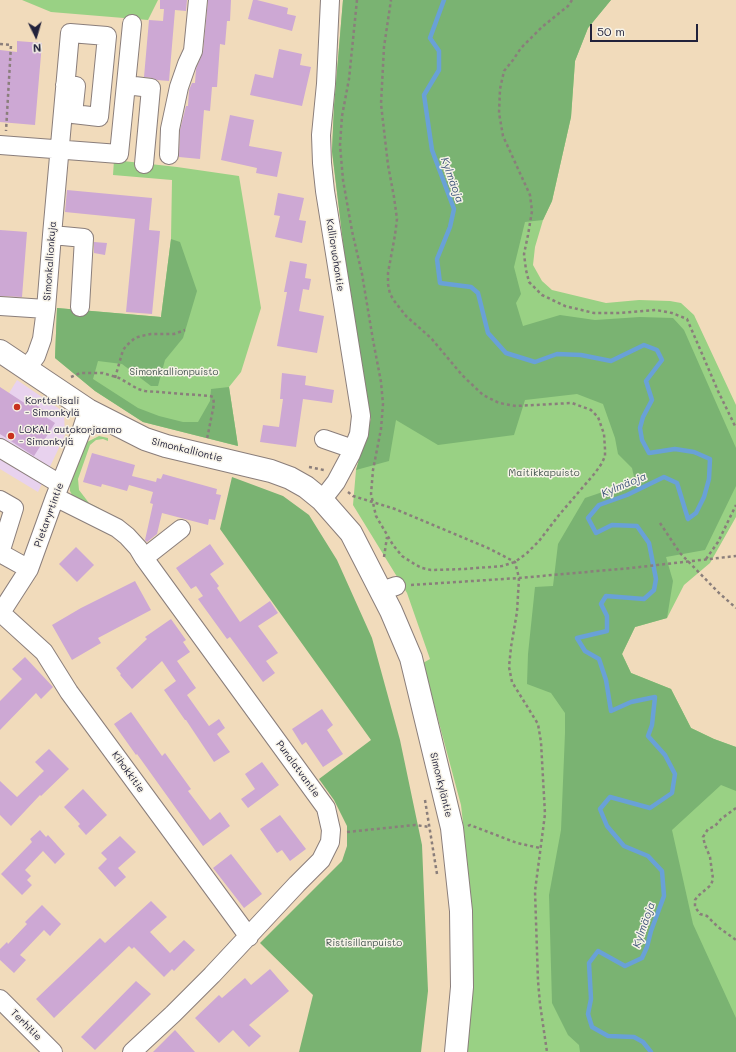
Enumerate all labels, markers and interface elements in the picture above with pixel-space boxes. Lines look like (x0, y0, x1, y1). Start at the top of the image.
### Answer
north arrow (16, 16, 56, 56)
scale bar (592, 16, 700, 42)
text: 50 m (597, 23, 625, 39)
text: N (32, 41, 42, 56)
water label: Kylmäoja (438, 155, 466, 205)
street label: Kallioruohontie (323, 218, 347, 292)
street label: Simonkallionkuja (41, 221, 59, 301)
park label: Simonkallionpuisto (129, 366, 219, 378)
place label: Korttelisali - Simonkylä (25, 395, 80, 418)
marker: Korttelisali - Simonkylä (12, 402, 22, 412)
place label: LOKAL autokorjaamo - Simonkylä (19, 424, 122, 448)
marker: LOKAL autokorjaamo - Simonkylä (6, 431, 16, 441)
street label: Simonkalliontie (150, 435, 224, 465)
park label: Maitikkapuisto (508, 467, 580, 479)
water label: Kylmäoja (599, 470, 649, 500)
street label: Pietaryrtintie (32, 481, 66, 549)
street label: Punalatvantie (273, 738, 323, 800)
street label: Kihokkitie (109, 749, 147, 795)
street label: Simonkyläntie (427, 751, 455, 819)
water label: Kylmäoja (630, 900, 658, 950)
park label: Ristisillanpuisto (326, 937, 402, 949)
street label: Terhitie (8, 1007, 44, 1043)

